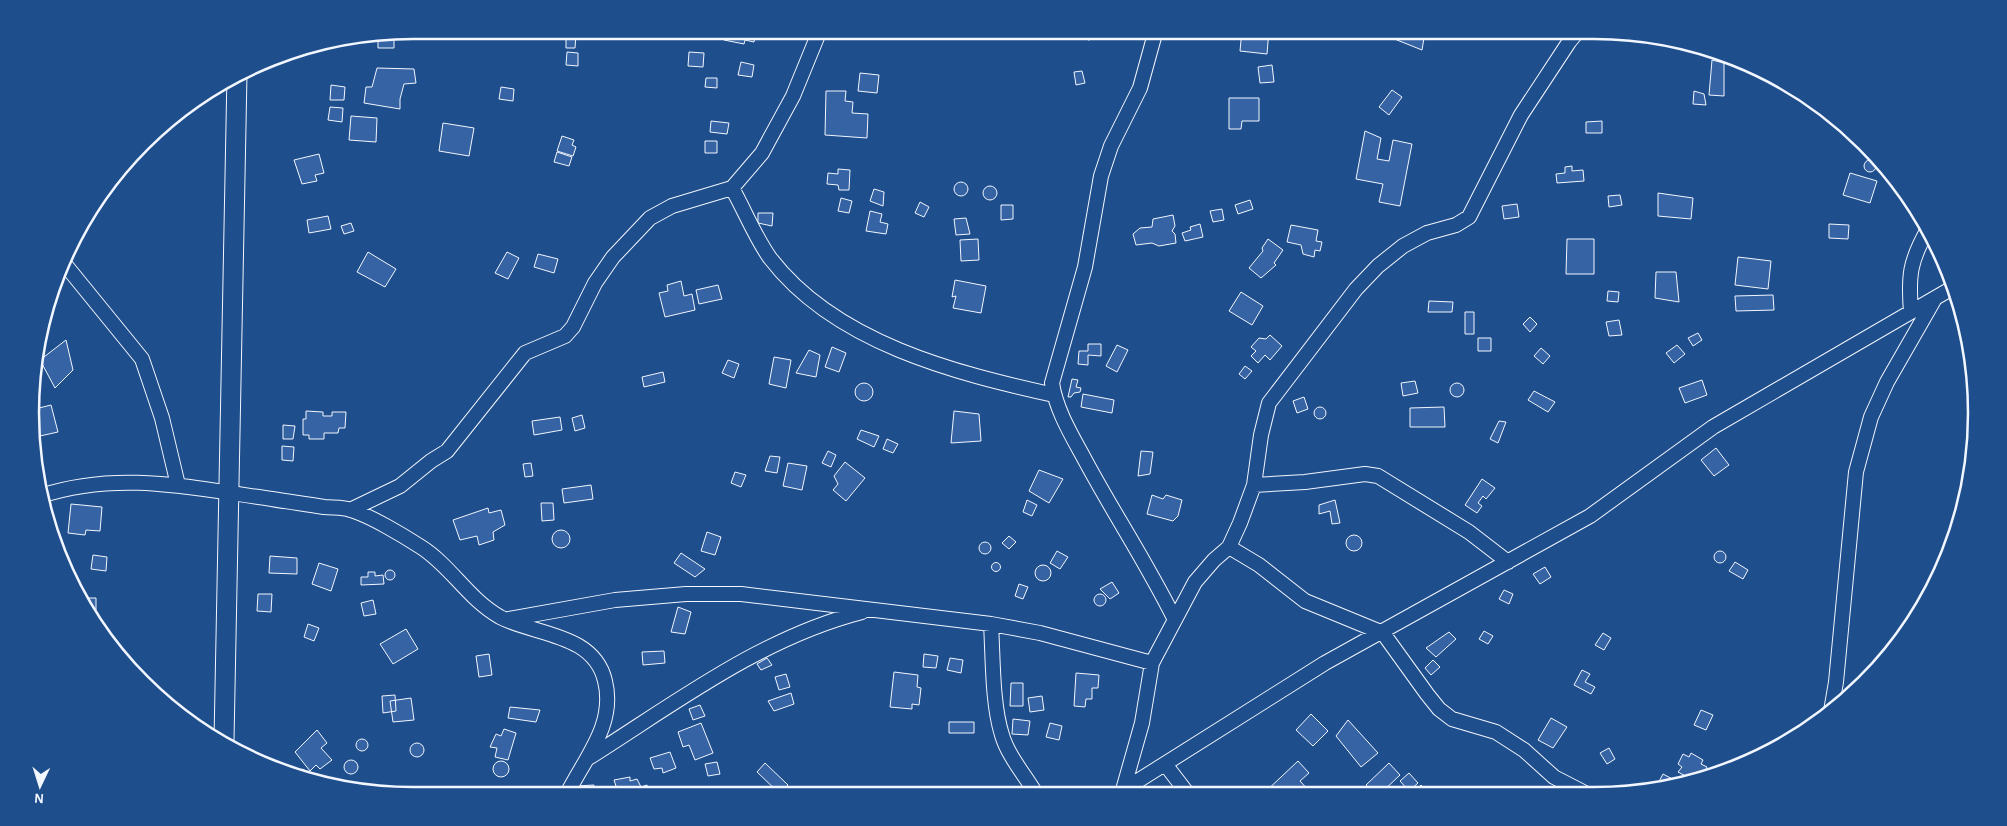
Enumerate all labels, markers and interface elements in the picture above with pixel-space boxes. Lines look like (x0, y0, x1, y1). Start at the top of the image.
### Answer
north arrow (15, 761, 65, 811)
text: N (34, 791, 45, 805)

